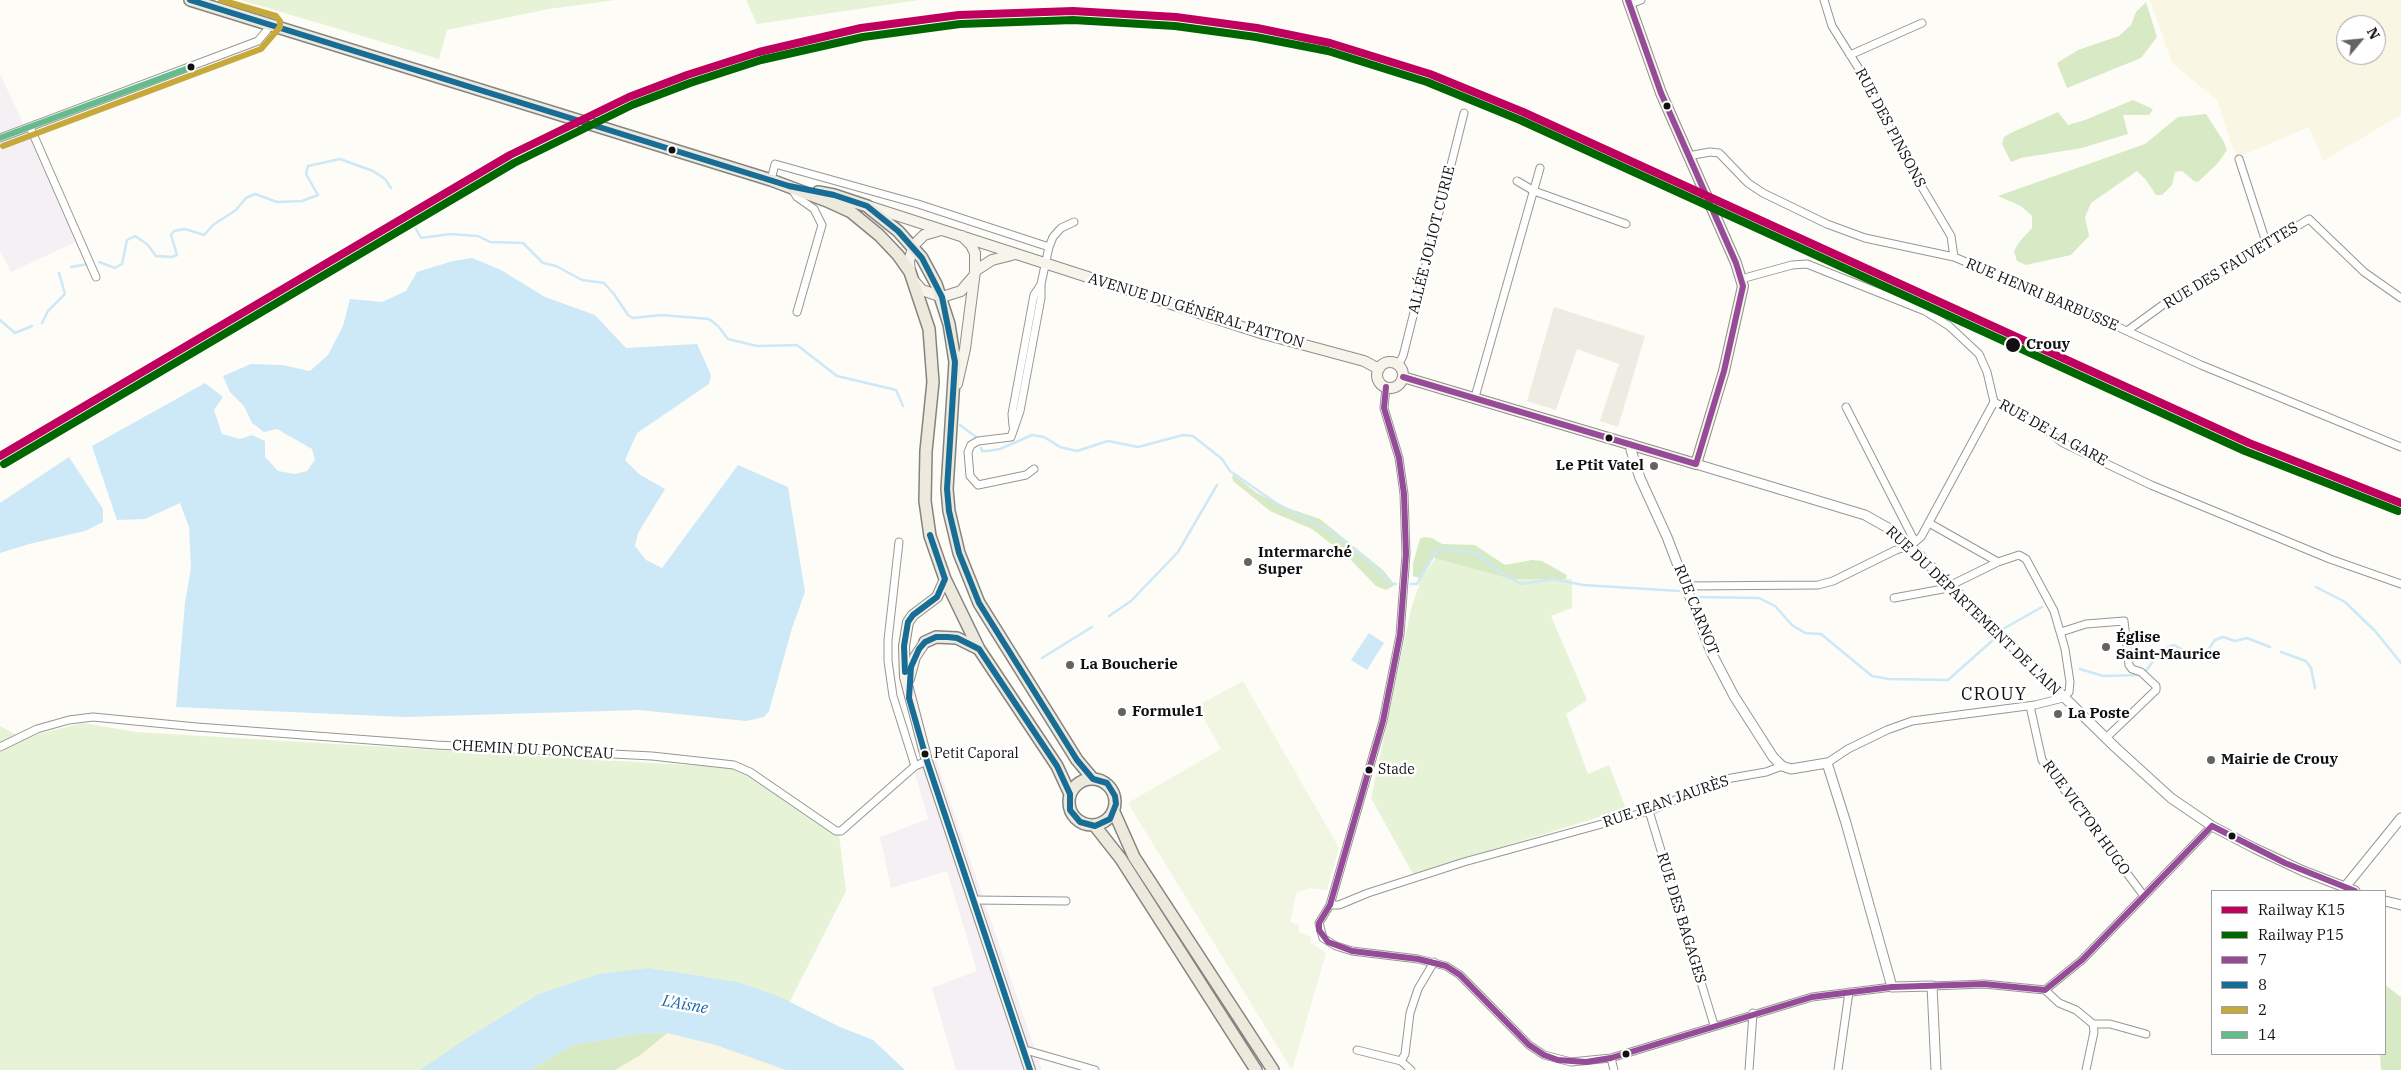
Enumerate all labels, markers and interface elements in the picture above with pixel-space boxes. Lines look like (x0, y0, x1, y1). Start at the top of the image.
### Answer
north arrow (2336, 15, 2386, 65)
text: N (2363, 24, 2384, 43)
unlabelled marker (186, 62, 196, 72)
street label: RUE DES PINSONS (1851, 65, 1929, 191)
unlabelled marker (1662, 101, 1672, 111)
unlabelled marker (667, 145, 677, 155)
street label: ALLÉE JOLIOT CURIE (1405, 164, 1459, 316)
street label: RUE DES FAUVETTES (2160, 219, 2302, 313)
street label: RUE HENRI BARBUSSE (1963, 255, 2121, 335)
street label: AVENUE DU GÉNÉRAL PATTON (1086, 270, 1306, 352)
marker: Crouy (2004, 336, 2022, 354)
place label: Crouy (2026, 336, 2070, 354)
street label: RUE DE LA GARE (1996, 396, 2110, 470)
unlabelled marker (1604, 433, 1614, 443)
place label: Le Ptit Vatel (1556, 457, 1644, 475)
marker: Le Ptit Vatel (1648, 460, 1660, 472)
street label: RUE DU DÉPARTEMENT DE L'AIN (1882, 523, 2064, 699)
place label: Intermarché Super (1258, 544, 1352, 579)
marker: Intermarché Super (1242, 556, 1254, 568)
street label: RUE CARNOT (1670, 562, 1722, 658)
place label: Église Saint-Maurice (2116, 629, 2220, 664)
marker: Église Saint-Maurice (2100, 641, 2112, 653)
place label: La Boucherie (1080, 656, 1178, 674)
marker: La Boucherie (1064, 659, 1076, 671)
district label: CROUY (1960, 684, 2028, 706)
place label: Formule1 (1132, 703, 1204, 721)
place label: La Poste (2068, 705, 2130, 723)
marker: Formule1 (1116, 706, 1128, 718)
marker: La Poste (2052, 708, 2064, 720)
street label: CHEMIN DU PONCEAU (452, 737, 614, 763)
place label: Petit Caporal (934, 746, 1019, 762)
marker: Petit Caporal (920, 749, 930, 759)
place label: Mairie de Crouy (2221, 751, 2338, 769)
marker: Mairie de Crouy (2205, 754, 2217, 766)
street label: RUE VICTOR HUGO (2038, 757, 2134, 879)
place label: Stade (1378, 762, 1415, 778)
marker: Stade (1364, 765, 1374, 775)
street label: RUE JEAN JAURÈS (1601, 772, 1731, 832)
unlabelled marker (2227, 831, 2237, 841)
street label: RUE DES BAGAGES (1653, 850, 1709, 986)
legend (2211, 890, 2386, 1055)
text: Railway K15 (2258, 900, 2345, 919)
text: Railway P15 (2258, 925, 2344, 944)
text: 7 (2258, 950, 2267, 969)
text: 8 (2258, 975, 2267, 994)
water label: L'Aisne (661, 992, 709, 1018)
text: 2 (2258, 1000, 2267, 1019)
text: 14 (2258, 1025, 2276, 1044)
unlabelled marker (1621, 1049, 1631, 1059)

